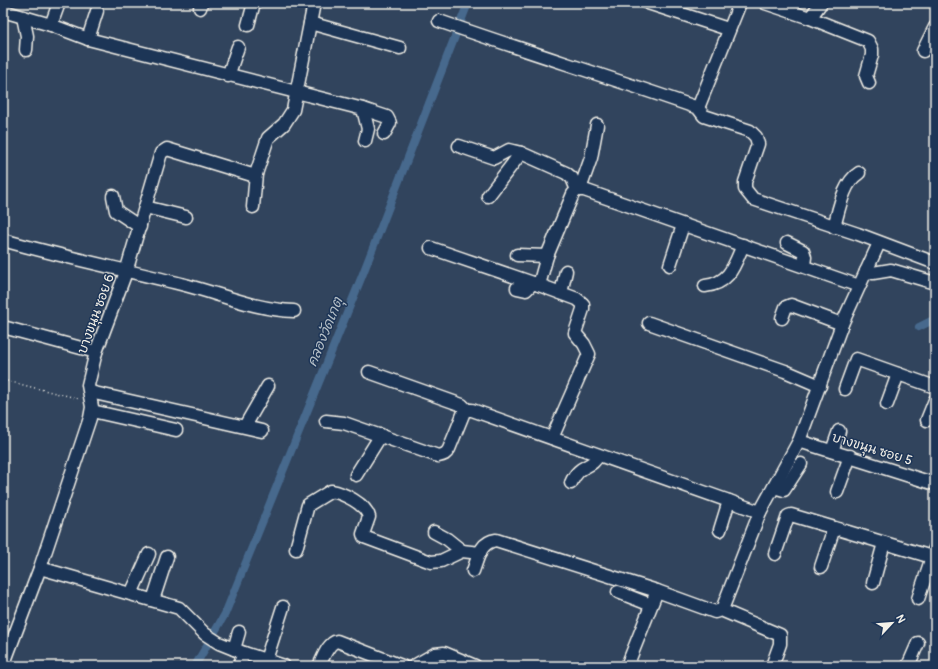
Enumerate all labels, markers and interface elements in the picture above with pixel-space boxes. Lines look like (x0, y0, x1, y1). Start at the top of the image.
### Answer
street label: บางขนุน ซอย 6 (74, 272, 119, 357)
water label: คลองวัดเกตุ (303, 294, 349, 370)
street label: บางขนุน ซอย 5 (829, 429, 914, 470)
north arrow (872, 603, 912, 643)
text: N (893, 613, 908, 626)

